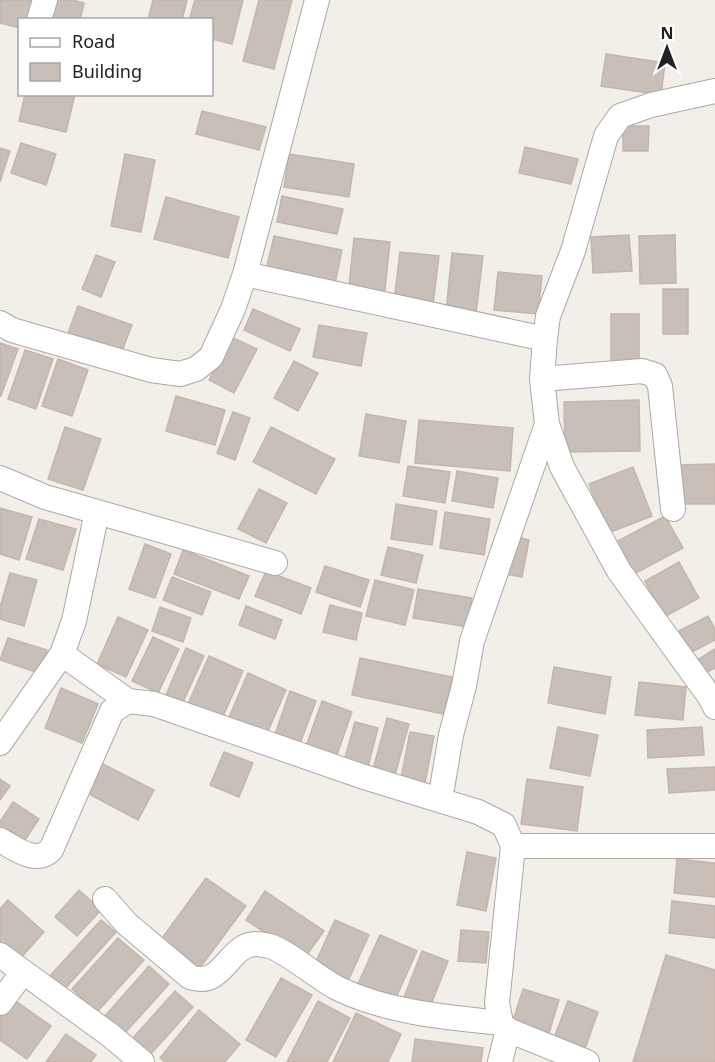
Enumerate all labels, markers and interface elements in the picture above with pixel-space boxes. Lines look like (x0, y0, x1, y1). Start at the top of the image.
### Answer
legend (18, 18, 213, 96)
north arrow (637, 18, 697, 78)
text: N (660, 22, 674, 44)
text: Road (72, 29, 115, 53)
text: Building (72, 59, 142, 83)

